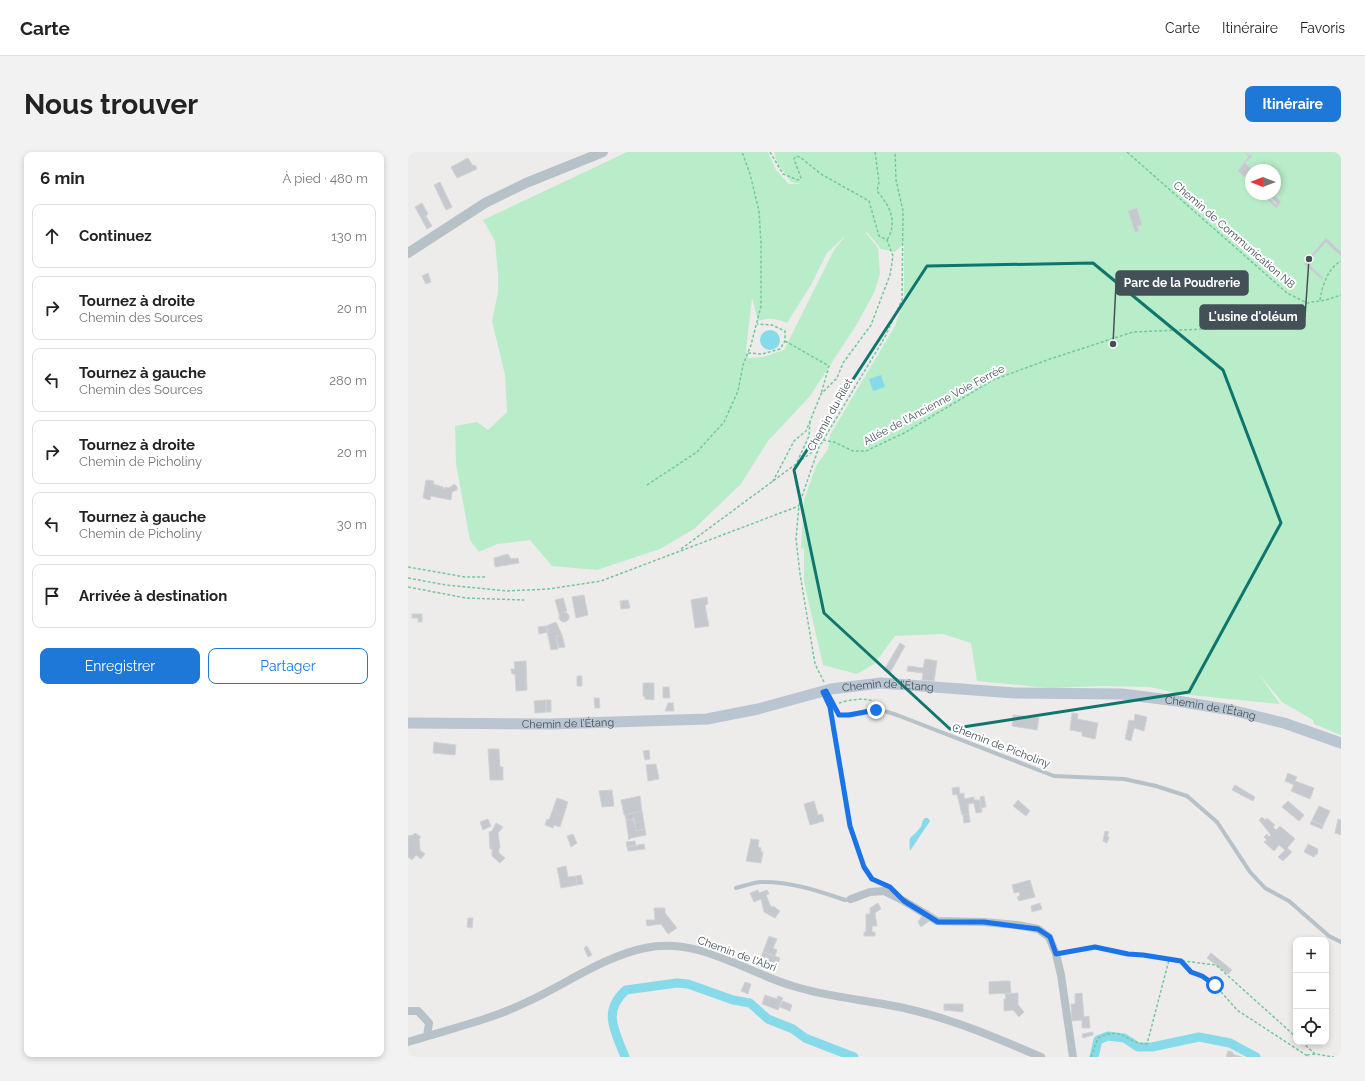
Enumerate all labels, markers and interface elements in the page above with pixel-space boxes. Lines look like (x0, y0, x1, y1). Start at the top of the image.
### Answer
text: Carte (20, 17, 70, 39)
text: Carte (1165, 20, 1200, 36)
text: Itinéraire (1222, 20, 1278, 36)
text: Favoris (1300, 20, 1345, 36)
button: Itinéraire (1245, 86, 1341, 122)
text: Nous trouver (24, 88, 198, 121)
north arrow (1245, 164, 1281, 200)
text: 6 min (40, 168, 85, 188)
text: À pied · 480 m (283, 171, 368, 186)
street label: Chemin de Communication N8 (1171, 179, 1297, 291)
icon: ahead (41, 225, 63, 247)
text: Continuez (79, 227, 152, 245)
text: 130 m (331, 229, 367, 244)
callout: Parc de la Poudrerie (1116, 271, 1248, 295)
text: Parc de la Poudrerie (1124, 276, 1240, 290)
text: Tournez à droite (79, 292, 195, 310)
icon: right (41, 297, 63, 319)
text: 20 m (337, 301, 367, 316)
callout: L'usine d'oléum (1200, 305, 1305, 329)
text: Chemin des Sources (79, 310, 203, 325)
text: L'usine d'oléum (1208, 310, 1298, 324)
street label: Allée de l'Ancienne Voie Ferrée (861, 362, 1007, 448)
text: Tournez à gauche (79, 364, 206, 382)
icon: left (41, 369, 63, 391)
text: 280 m (329, 373, 367, 388)
street label: Chemin du Rilet (805, 376, 855, 454)
text: Chemin des Sources (79, 382, 203, 397)
text: Tournez à droite (79, 436, 195, 454)
icon: right (41, 441, 63, 463)
text: 20 m (337, 445, 367, 460)
text: Chemin de Picholiny (79, 454, 202, 469)
text: Tournez à gauche (79, 508, 206, 526)
icon: left (41, 513, 63, 535)
text: 30 m (337, 517, 367, 532)
text: Chemin de Picholiny (79, 526, 202, 541)
icon: arrive (41, 585, 63, 607)
text: Arrivée à destination (79, 587, 227, 605)
button: Enregistrer (40, 648, 200, 684)
button: Partager (208, 648, 368, 684)
street label: Chemin de l’Étang (841, 677, 934, 694)
street label: Chemin de l’Étang (1164, 693, 1257, 722)
route end (867, 701, 885, 719)
street label: Chemin de l’Étang (522, 715, 614, 731)
street label: Chemin de Picholiny (950, 721, 1052, 771)
street label: Chemin de l'Abri (696, 934, 778, 974)
map controls (1293, 937, 1329, 1045)
button: + (1293, 937, 1329, 973)
button: − (1293, 973, 1329, 1009)
route start (1206, 976, 1224, 994)
button: locate (1293, 1009, 1329, 1045)

